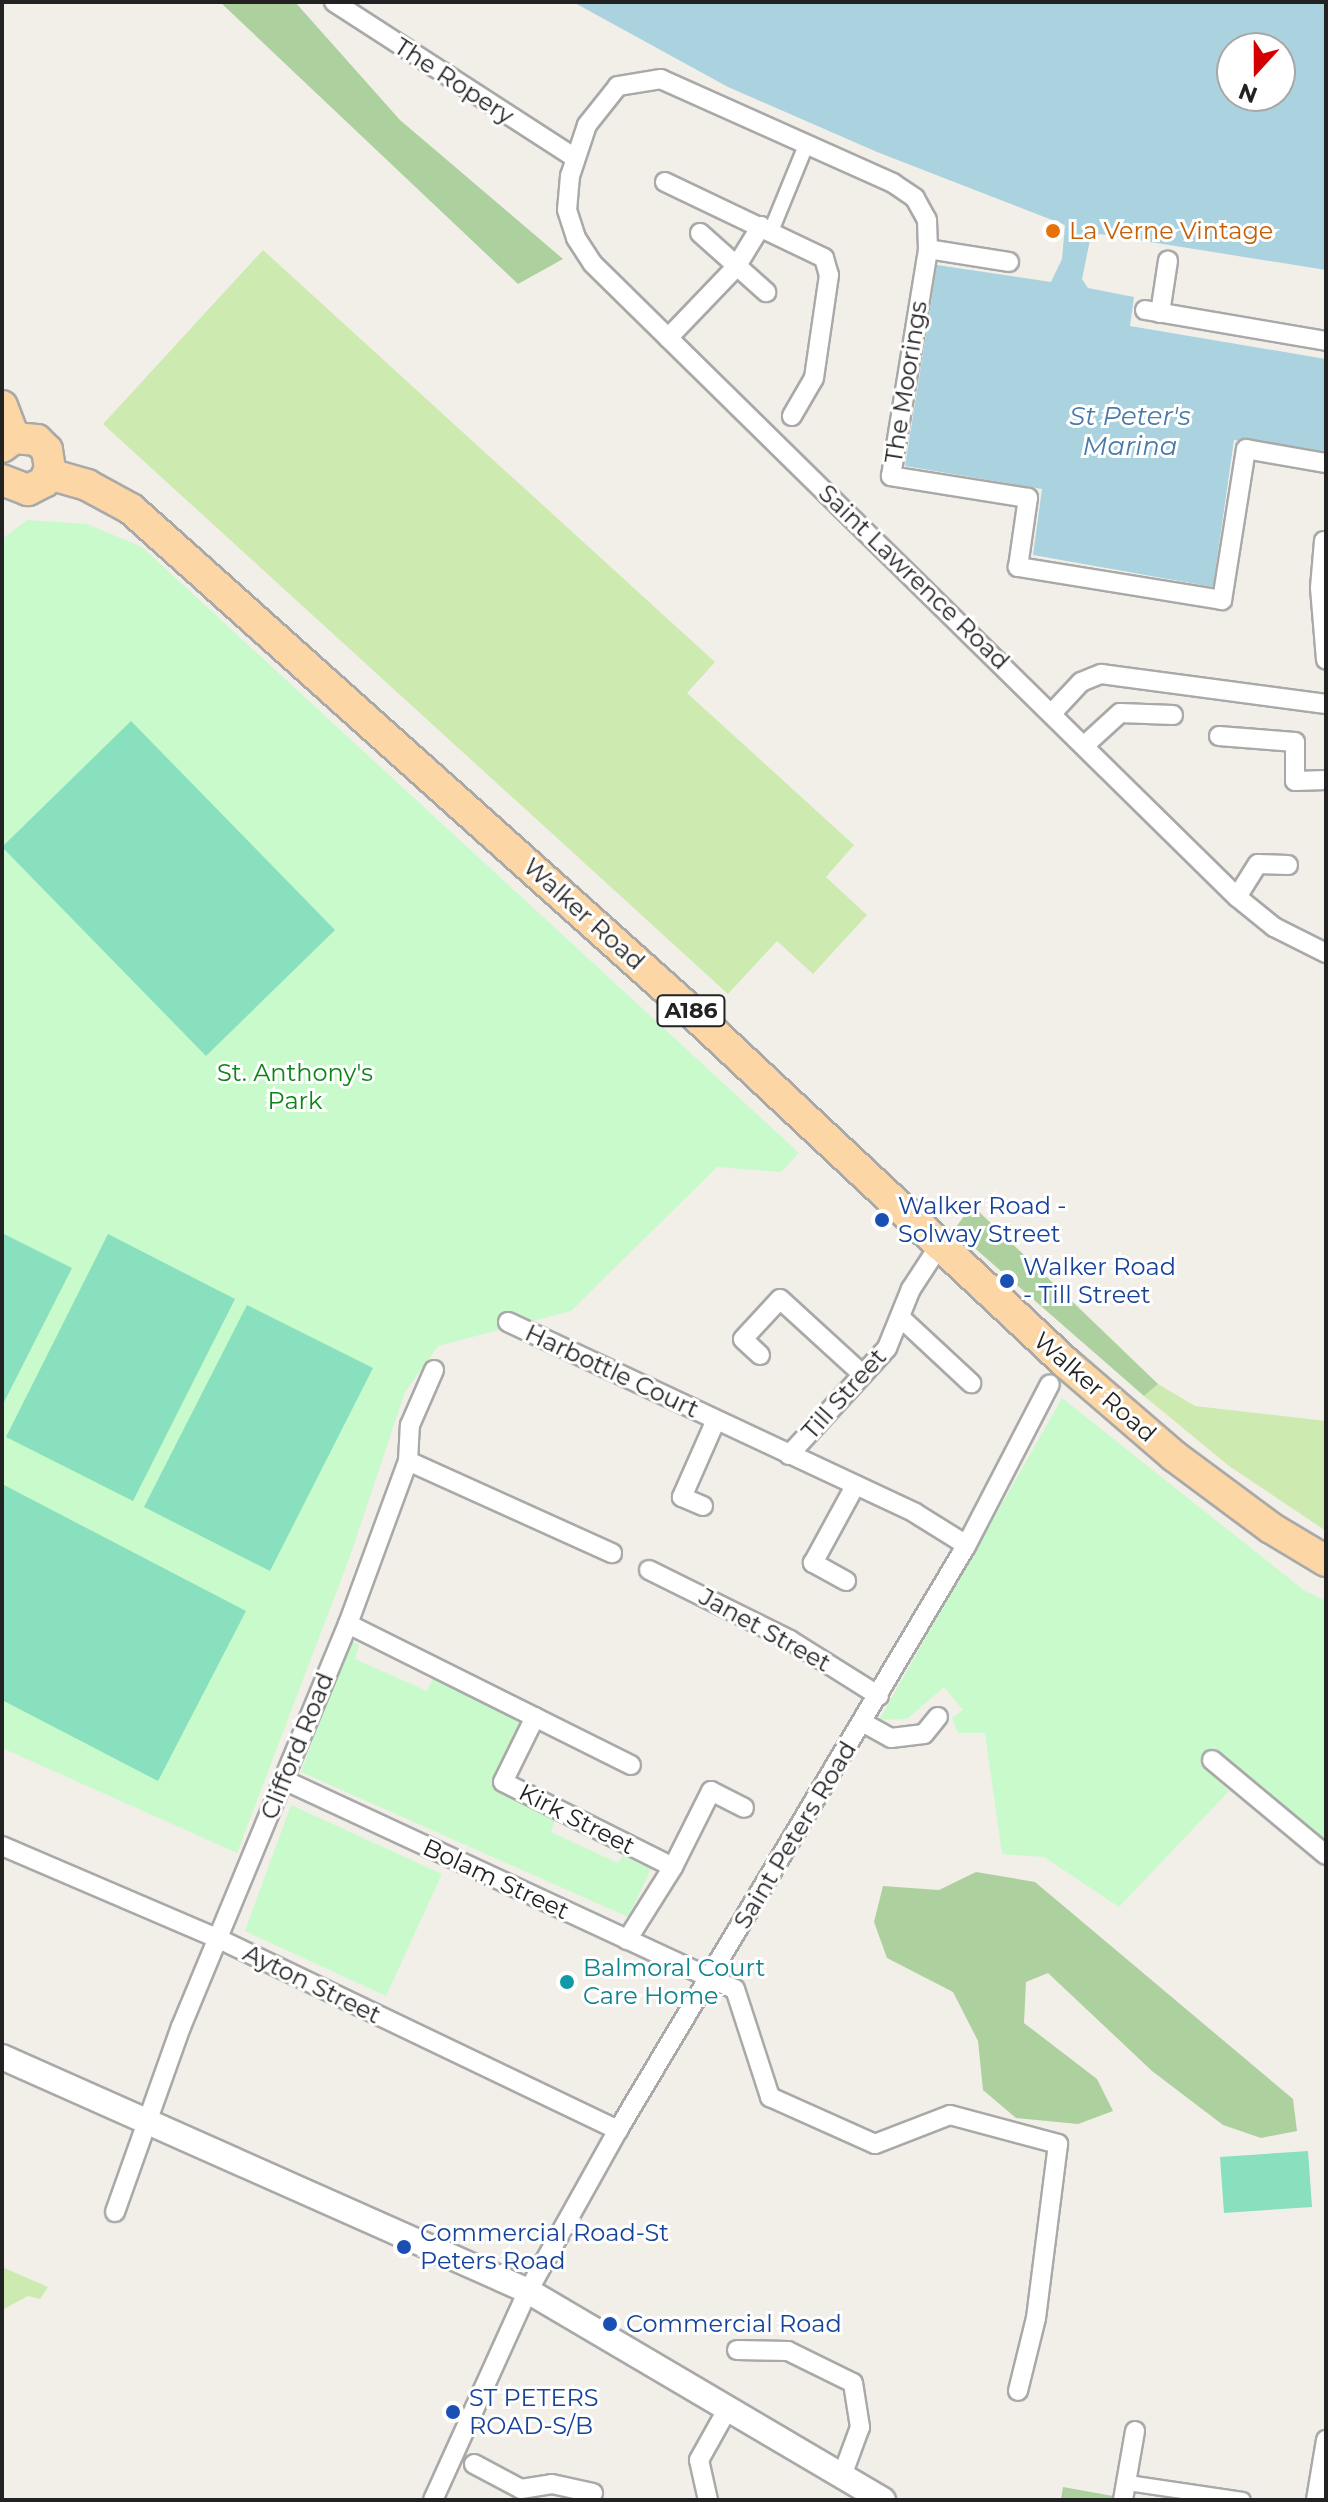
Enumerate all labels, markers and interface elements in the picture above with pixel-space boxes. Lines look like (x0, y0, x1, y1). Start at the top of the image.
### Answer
street label: The Ropery (389, 32, 519, 130)
north arrow (1216, 32, 1296, 112)
text: N (1235, 77, 1261, 109)
place label: La Verne Vintage (1069, 217, 1273, 245)
marker: La Verne Vintage (1044, 222, 1062, 240)
street label: The Moorings (879, 299, 933, 465)
water label: St Peter's Marina (1069, 401, 1191, 462)
street label: Saint Lawrence Road (813, 479, 1015, 675)
street label: Walker Road (518, 852, 650, 976)
road number: A186 (655, 993, 727, 1029)
park label: St. Anthony's Park (217, 1059, 373, 1115)
place label: Walker Road - Solway Street (898, 1192, 1066, 1248)
marker: Walker Road - Solway Street (873, 1211, 891, 1229)
place label: Walker Road - Till Street (1023, 1253, 1176, 1309)
marker: Walker Road - Till Street (998, 1272, 1016, 1290)
street label: Harbottle Court (521, 1318, 703, 1424)
street label: Walker Road (1028, 1326, 1162, 1448)
street label: Till Street (796, 1343, 892, 1445)
street label: Janet Street (694, 1582, 836, 1678)
street label: Clifford Road (254, 1668, 340, 1824)
street label: Saint Peters Road (728, 1736, 862, 1934)
street label: Kirk Street (514, 1778, 640, 1860)
street label: Bolam Street (418, 1833, 574, 1925)
street label: Ayton Street (239, 1938, 385, 2030)
place label: Balmoral Court Care Home (583, 1954, 765, 2010)
marker: Balmoral Court Care Home (558, 1973, 576, 1991)
place label: Commercial Road-St Peters Road (420, 2219, 669, 2275)
marker: Commercial Road-St Peters Road (395, 2238, 413, 2256)
place label: Commercial Road (626, 2310, 842, 2338)
marker: Commercial Road (601, 2315, 619, 2333)
place label: ST PETERS ROAD-S/B (469, 2384, 599, 2440)
marker: ST PETERS ROAD-S/B (444, 2403, 462, 2421)

